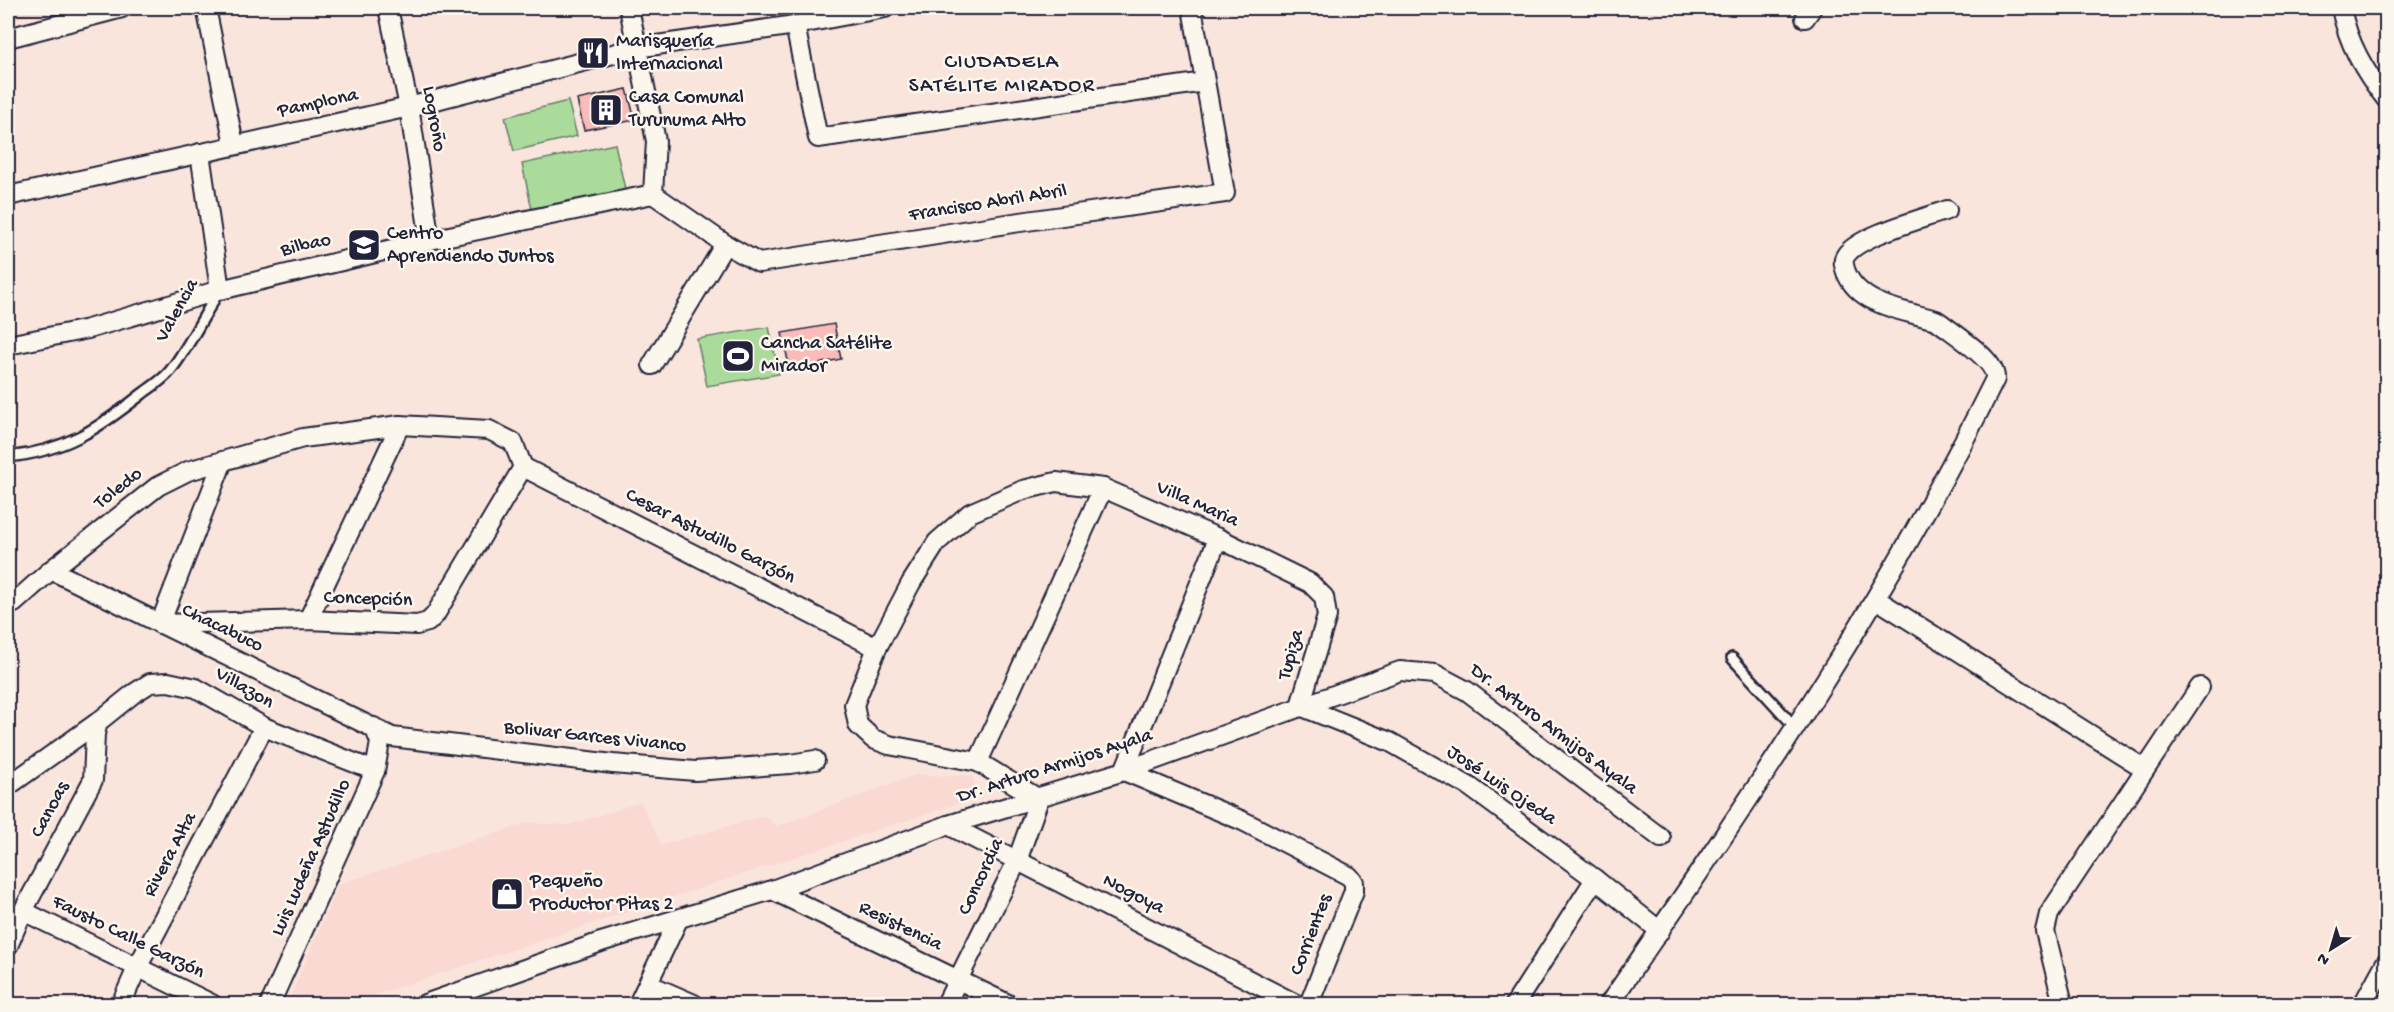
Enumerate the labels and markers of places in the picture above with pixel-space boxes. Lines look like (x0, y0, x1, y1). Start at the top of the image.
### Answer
place label: Marisquería Internacional (616, 31, 723, 77)
restaurant icon: Marisquería Internacional (575, 35, 611, 71)
place label: Casa Comunal Turunuma Alto (628, 87, 746, 133)
building icon: Casa Comunal Turunuma Alto (588, 92, 624, 128)
place label: Centro Aprendiendo Juntos (387, 223, 554, 269)
school or university icon: Centro Aprendiendo Juntos (346, 227, 382, 263)
place label: Cancha Satélite Mirador (761, 333, 893, 379)
sports icon: Cancha Satélite Mirador (720, 338, 756, 374)
place label: Pequeño Productor Pitas 2 (529, 871, 673, 917)
shop icon: Pequeño Productor Pitas 2 (489, 876, 525, 912)

